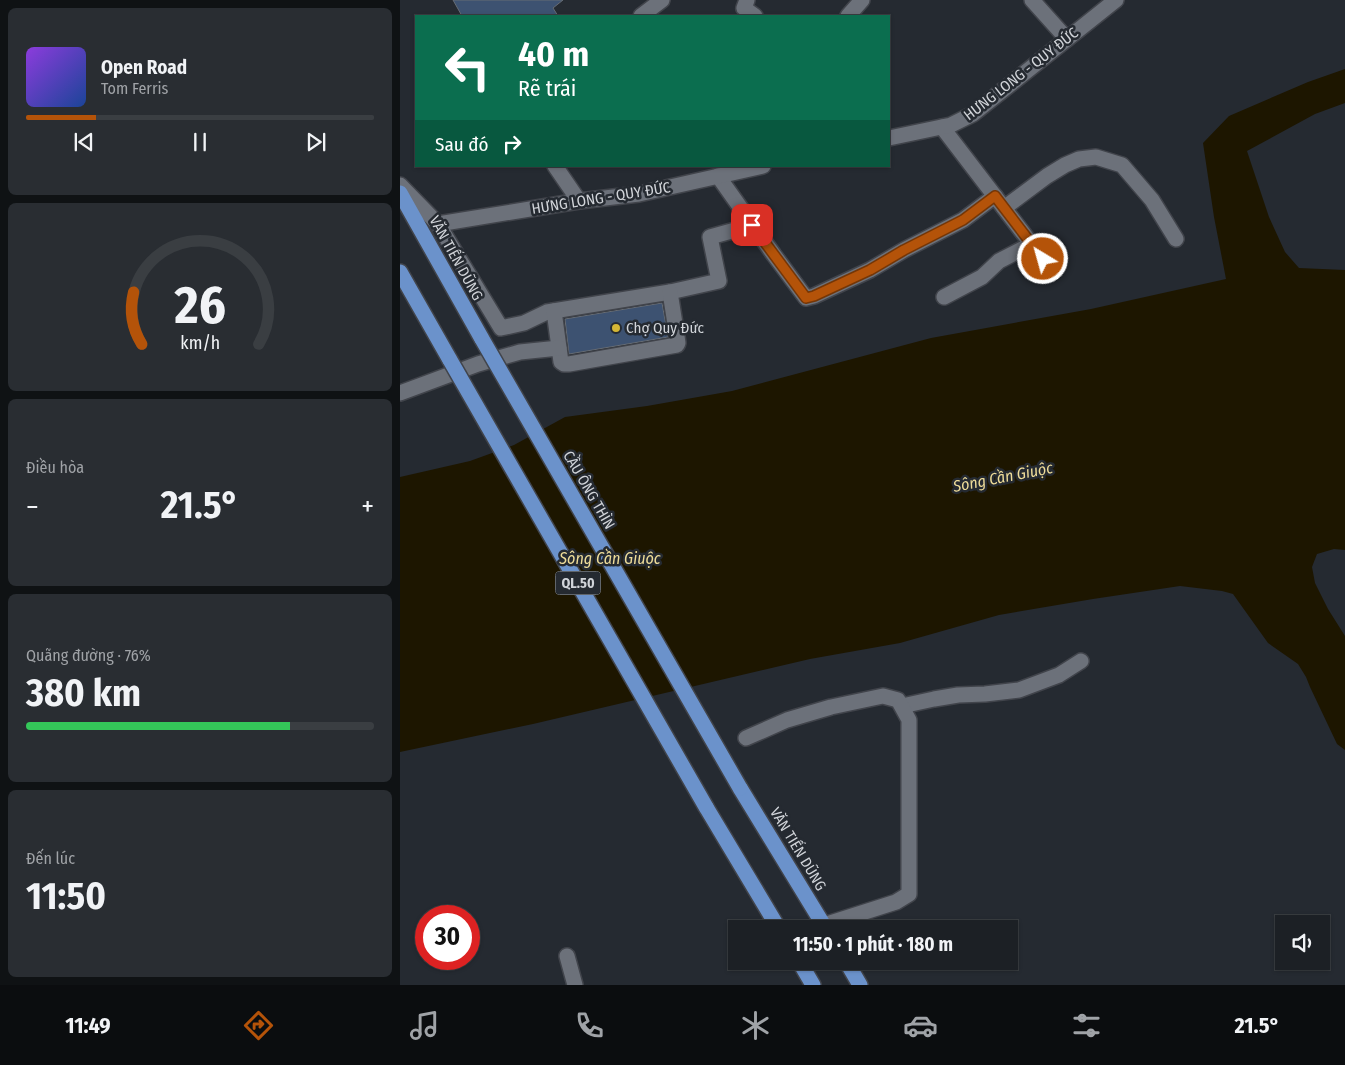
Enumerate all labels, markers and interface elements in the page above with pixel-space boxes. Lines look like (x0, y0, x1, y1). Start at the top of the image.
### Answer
street label: HƯNG LONG - QUY ĐỨC (960, 24, 1082, 124)
text: 40 m (518, 33, 589, 75)
icon: left (435, 35, 500, 100)
text: Open Road (101, 56, 187, 79)
text: Rẽ trái (518, 75, 576, 102)
text: Tom Ferris (101, 79, 168, 98)
icon: previous (70, 128, 98, 156)
icon: pause (186, 128, 214, 156)
icon: next (302, 128, 330, 156)
icon: right (498, 130, 526, 158)
text: Sau đó (435, 133, 488, 156)
street label: HƯNG LONG - QUY ĐỨC (530, 178, 672, 218)
pin (731, 204, 773, 246)
icon: arrive (738, 211, 766, 239)
street label: VĂN TIẾN DŨNG (425, 212, 488, 303)
position arrow (1016, 232, 1068, 284)
text: 26 (173, 274, 226, 337)
place label: Chợ Quy Đức (626, 319, 704, 337)
marker: Chợ Quy Đức (610, 322, 622, 334)
text: km/h (180, 332, 220, 354)
street label: CẦU ÔNG THÌN (559, 447, 620, 532)
water label: Sông Cần Giuộc (950, 457, 1055, 496)
text: Điều hòa (26, 458, 84, 477)
text: 21.5° (161, 482, 239, 528)
text: − (26, 490, 39, 523)
text: + (361, 490, 374, 523)
water label: Sông Cần Giuộc (558, 548, 661, 568)
road number: QL.50 (556, 572, 600, 594)
text: Quãng đường · 76% (26, 646, 151, 665)
text: 380 km (26, 670, 141, 716)
street label: VĂN TIẾN DŨNG (766, 803, 832, 894)
text: Đến lúc (26, 849, 75, 868)
text: 11:50 (26, 873, 106, 919)
speed limit sign: 30 (415, 905, 480, 970)
map controls (1275, 915, 1330, 970)
button: sound (1275, 915, 1330, 970)
text: 11:50 · 1 phút · 180 m (793, 933, 953, 956)
icon: directions (241, 1008, 276, 1043)
icon: music (407, 1008, 442, 1043)
icon: phone (572, 1008, 607, 1043)
icon: climate (738, 1008, 773, 1043)
icon: car (903, 1008, 938, 1043)
icon: filters (1069, 1008, 1104, 1043)
text: 11:49 (65, 1012, 111, 1039)
text: 21.5° (1234, 1012, 1280, 1039)

